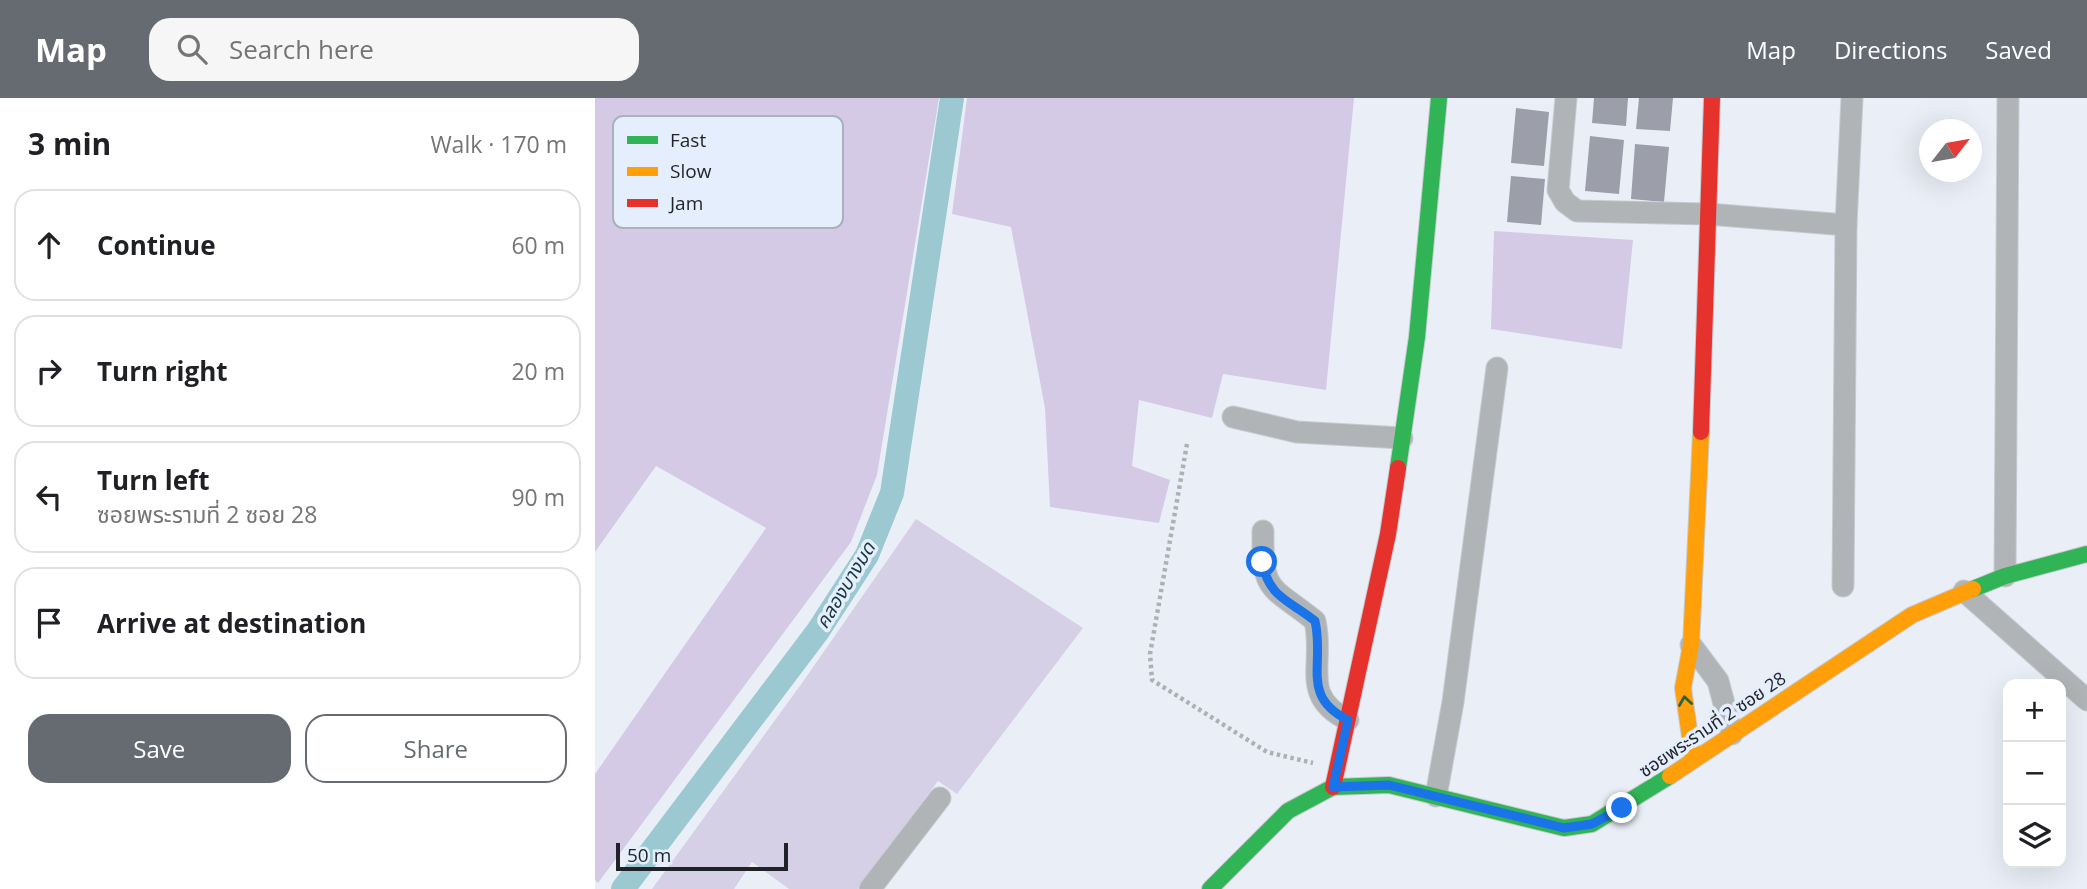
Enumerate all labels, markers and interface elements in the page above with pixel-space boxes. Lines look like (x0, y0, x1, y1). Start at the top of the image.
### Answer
search box (149, 18, 639, 81)
text: Map (35, 27, 107, 72)
icon: search (173, 30, 211, 68)
text: Search here (229, 31, 374, 67)
text: Map (1746, 33, 1796, 66)
text: Directions (1834, 33, 1947, 66)
text: Saved (1985, 33, 2052, 66)
legend (613, 116, 843, 228)
north arrow (1919, 119, 1982, 182)
text: 3 min (28, 123, 111, 164)
text: Fast (670, 127, 706, 153)
text: Walk · 170 m (430, 128, 567, 160)
text: Slow (670, 158, 712, 184)
text: Jam (668, 190, 703, 216)
icon: ahead (30, 226, 68, 264)
text: Continue (97, 227, 216, 263)
text: 60 m (511, 229, 565, 261)
icon: right (30, 352, 68, 390)
text: Turn right (97, 353, 228, 389)
text: 20 m (511, 355, 565, 387)
text: Turn left (97, 462, 209, 498)
icon: left (30, 478, 68, 516)
text: 90 m (511, 481, 565, 513)
text: ซอยพระรามที่ 2 ซอย 28 (97, 498, 317, 530)
water label: คลองบางมด (809, 536, 882, 633)
route start (1246, 546, 1277, 577)
icon: arrive (30, 604, 68, 642)
text: Arrive at destination (97, 605, 366, 641)
street label: ซอยพระรามที่ 2 ซอย 28 (1634, 666, 1790, 782)
map controls (2003, 679, 2066, 868)
button: + (2003, 679, 2066, 742)
one-way arrow (1678, 695, 1693, 707)
button: Save (28, 714, 291, 783)
button: Share (305, 714, 567, 783)
button: − (2003, 742, 2066, 805)
route end (1606, 792, 1637, 823)
button: layers (2003, 805, 2066, 868)
scale bar (616, 840, 787, 872)
text: 50 m (627, 842, 671, 868)

